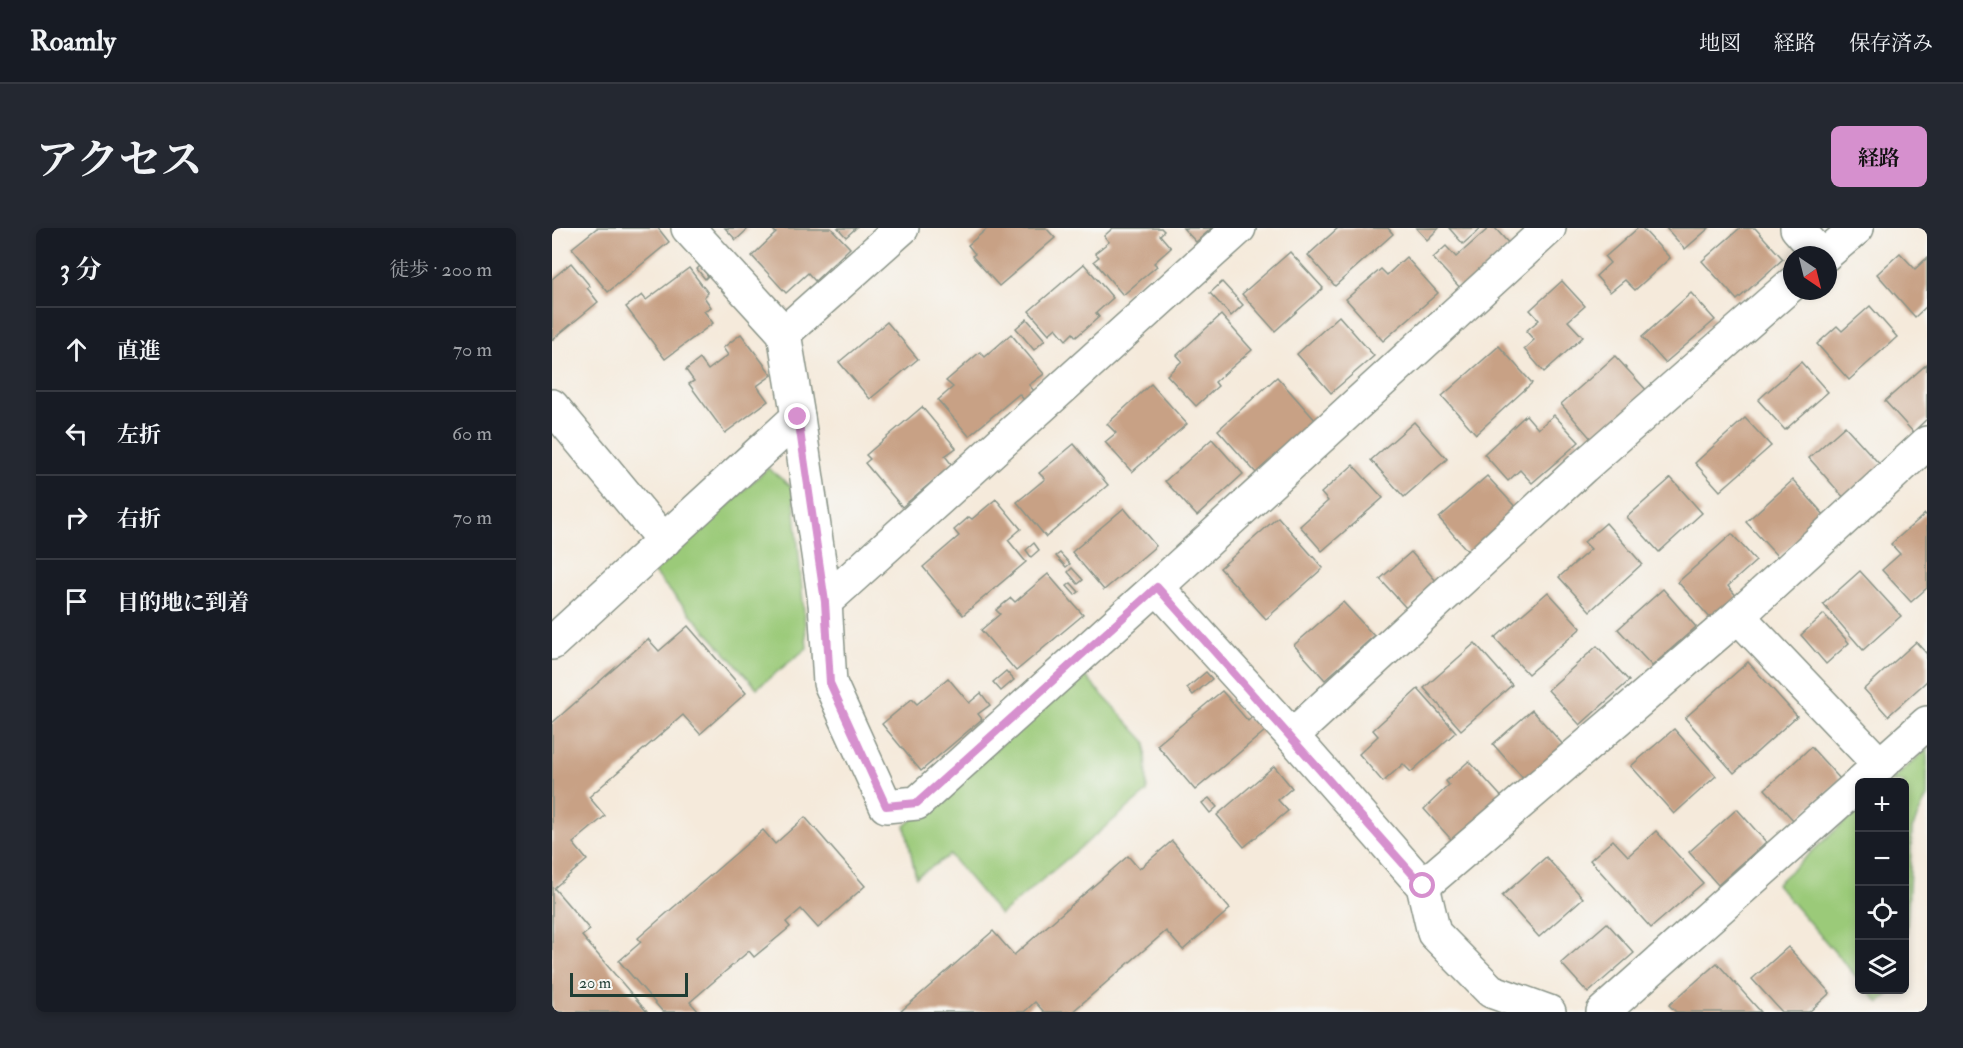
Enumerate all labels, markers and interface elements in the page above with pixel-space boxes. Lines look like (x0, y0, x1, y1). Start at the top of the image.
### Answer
text: Roamly (30, 24, 116, 59)
text: 地図 (1699, 30, 1741, 57)
text: 経路 (1774, 30, 1816, 57)
text: 保存済み (1849, 30, 1933, 57)
button: 経路 (1831, 126, 1927, 187)
text: アクセス (36, 135, 203, 187)
north arrow (1783, 246, 1837, 300)
text: 3 分 (60, 254, 101, 286)
text: 徒歩 · 200 m (389, 257, 492, 282)
icon: ahead (60, 333, 93, 366)
text: 直進 (117, 337, 161, 365)
text: 70 m (453, 337, 492, 362)
route end (784, 403, 810, 429)
icon: left (60, 417, 93, 450)
text: 左折 (117, 421, 161, 449)
text: 60 m (452, 421, 492, 446)
icon: right (60, 501, 93, 534)
text: 右折 (117, 505, 161, 533)
text: 70 m (453, 505, 492, 530)
icon: arrive (60, 585, 93, 618)
text: 目的地に到着 (117, 589, 249, 617)
map controls (1855, 778, 1909, 994)
button: + (1855, 778, 1909, 832)
button: − (1855, 832, 1909, 886)
route start (1409, 872, 1435, 898)
button: locate (1855, 886, 1909, 940)
button: layers (1855, 940, 1909, 994)
scale bar (570, 970, 688, 998)
text: 20 m (579, 973, 611, 993)

